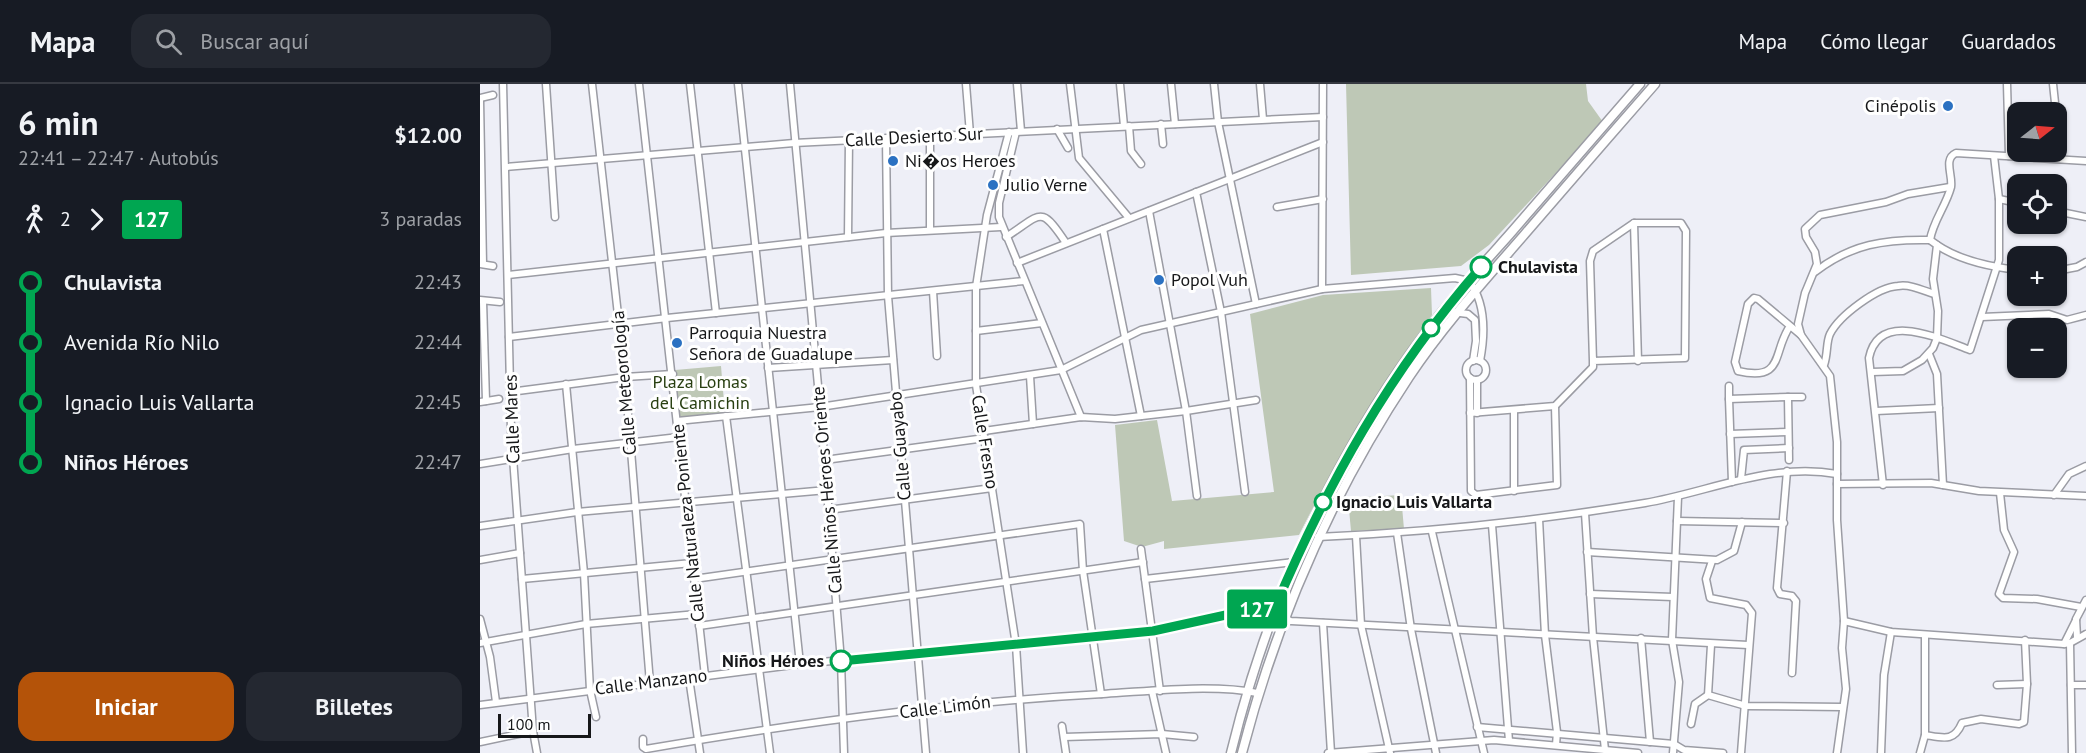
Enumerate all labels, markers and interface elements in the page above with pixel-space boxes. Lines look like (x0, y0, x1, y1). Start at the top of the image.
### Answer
search box (131, 14, 551, 68)
text: Mapa (30, 23, 95, 60)
icon: search (152, 25, 185, 58)
text: Buscar aquí (200, 27, 309, 55)
text: Mapa (1738, 28, 1787, 55)
text: Cómo llegar (1820, 28, 1928, 55)
text: Guardados (1961, 28, 2056, 55)
place label: Cinépolis (1865, 94, 1936, 117)
marker: Cinépolis (1941, 99, 1955, 113)
text: 6 min (18, 101, 99, 144)
north arrow (2007, 102, 2067, 162)
map controls (2007, 102, 2067, 378)
text: $12.00 (394, 121, 462, 149)
street label: Calle Desierto Sur (844, 121, 984, 152)
text: 22:41 – 22:47 · Autobús (18, 145, 219, 171)
place label: Ni�os Heroes (905, 149, 1016, 172)
marker: Ni�os Heroes (886, 154, 900, 168)
place label: Julio Verne (1004, 173, 1087, 196)
button: locate (2007, 174, 2067, 234)
marker: Julio Verne (986, 178, 1000, 192)
icon: walk (18, 203, 51, 236)
icon: forward (80, 203, 113, 236)
text: 2 (60, 206, 71, 232)
text: 127 (134, 206, 170, 233)
text: 3 paradas (379, 206, 462, 232)
button: + (2007, 246, 2067, 306)
place label: Chulavista (1498, 255, 1578, 278)
marker: Chulavista (1470, 256, 1492, 278)
text: Chulavista (64, 268, 162, 296)
place label: Popol Vuh (1171, 268, 1248, 291)
text: 22:43 (414, 269, 462, 295)
marker: Popol Vuh (1152, 273, 1166, 287)
street label: Calle Meteorología (606, 310, 641, 456)
button: − (2007, 318, 2067, 378)
unlabelled marker (1422, 319, 1440, 337)
place label: Parroquia Nuestra Señora de Guadalupe (689, 321, 853, 365)
text: Avenida Río Nilo (64, 328, 220, 356)
text: 22:44 (414, 329, 462, 355)
marker: Parroquia Nuestra Señora de Guadalupe (670, 336, 684, 350)
park label: Plaza Lomas del Camichin (650, 370, 750, 414)
street label: Calle Mares (498, 374, 525, 464)
street label: Calle Niños Héroes Oriente (806, 385, 847, 595)
text: Ignacio Luis Vallarta (64, 388, 254, 416)
text: 22:45 (414, 389, 462, 415)
street label: Calle Guayabo (883, 390, 916, 502)
street label: Calle Fresno (967, 393, 1004, 491)
street label: Calle Naturaleza Poniente (666, 423, 709, 623)
text: Niños Héroes (64, 448, 189, 476)
text: 22:47 (414, 449, 462, 475)
place label: Ignacio Luis Vallarta (1336, 490, 1492, 513)
marker: Ignacio Luis Vallarta (1314, 493, 1332, 511)
line badge: 127 (1222, 590, 1292, 628)
text: 127 (1239, 596, 1275, 623)
place label: Niños Héroes (722, 649, 824, 672)
marker: Niños Héroes (830, 650, 852, 672)
street label: Calle Manzano (594, 663, 708, 700)
button: Iniciar (18, 672, 234, 741)
button: Billetes (246, 672, 462, 741)
street label: Calle Limón (898, 690, 992, 724)
scale bar (498, 711, 591, 738)
text: 100 m (507, 714, 550, 734)

